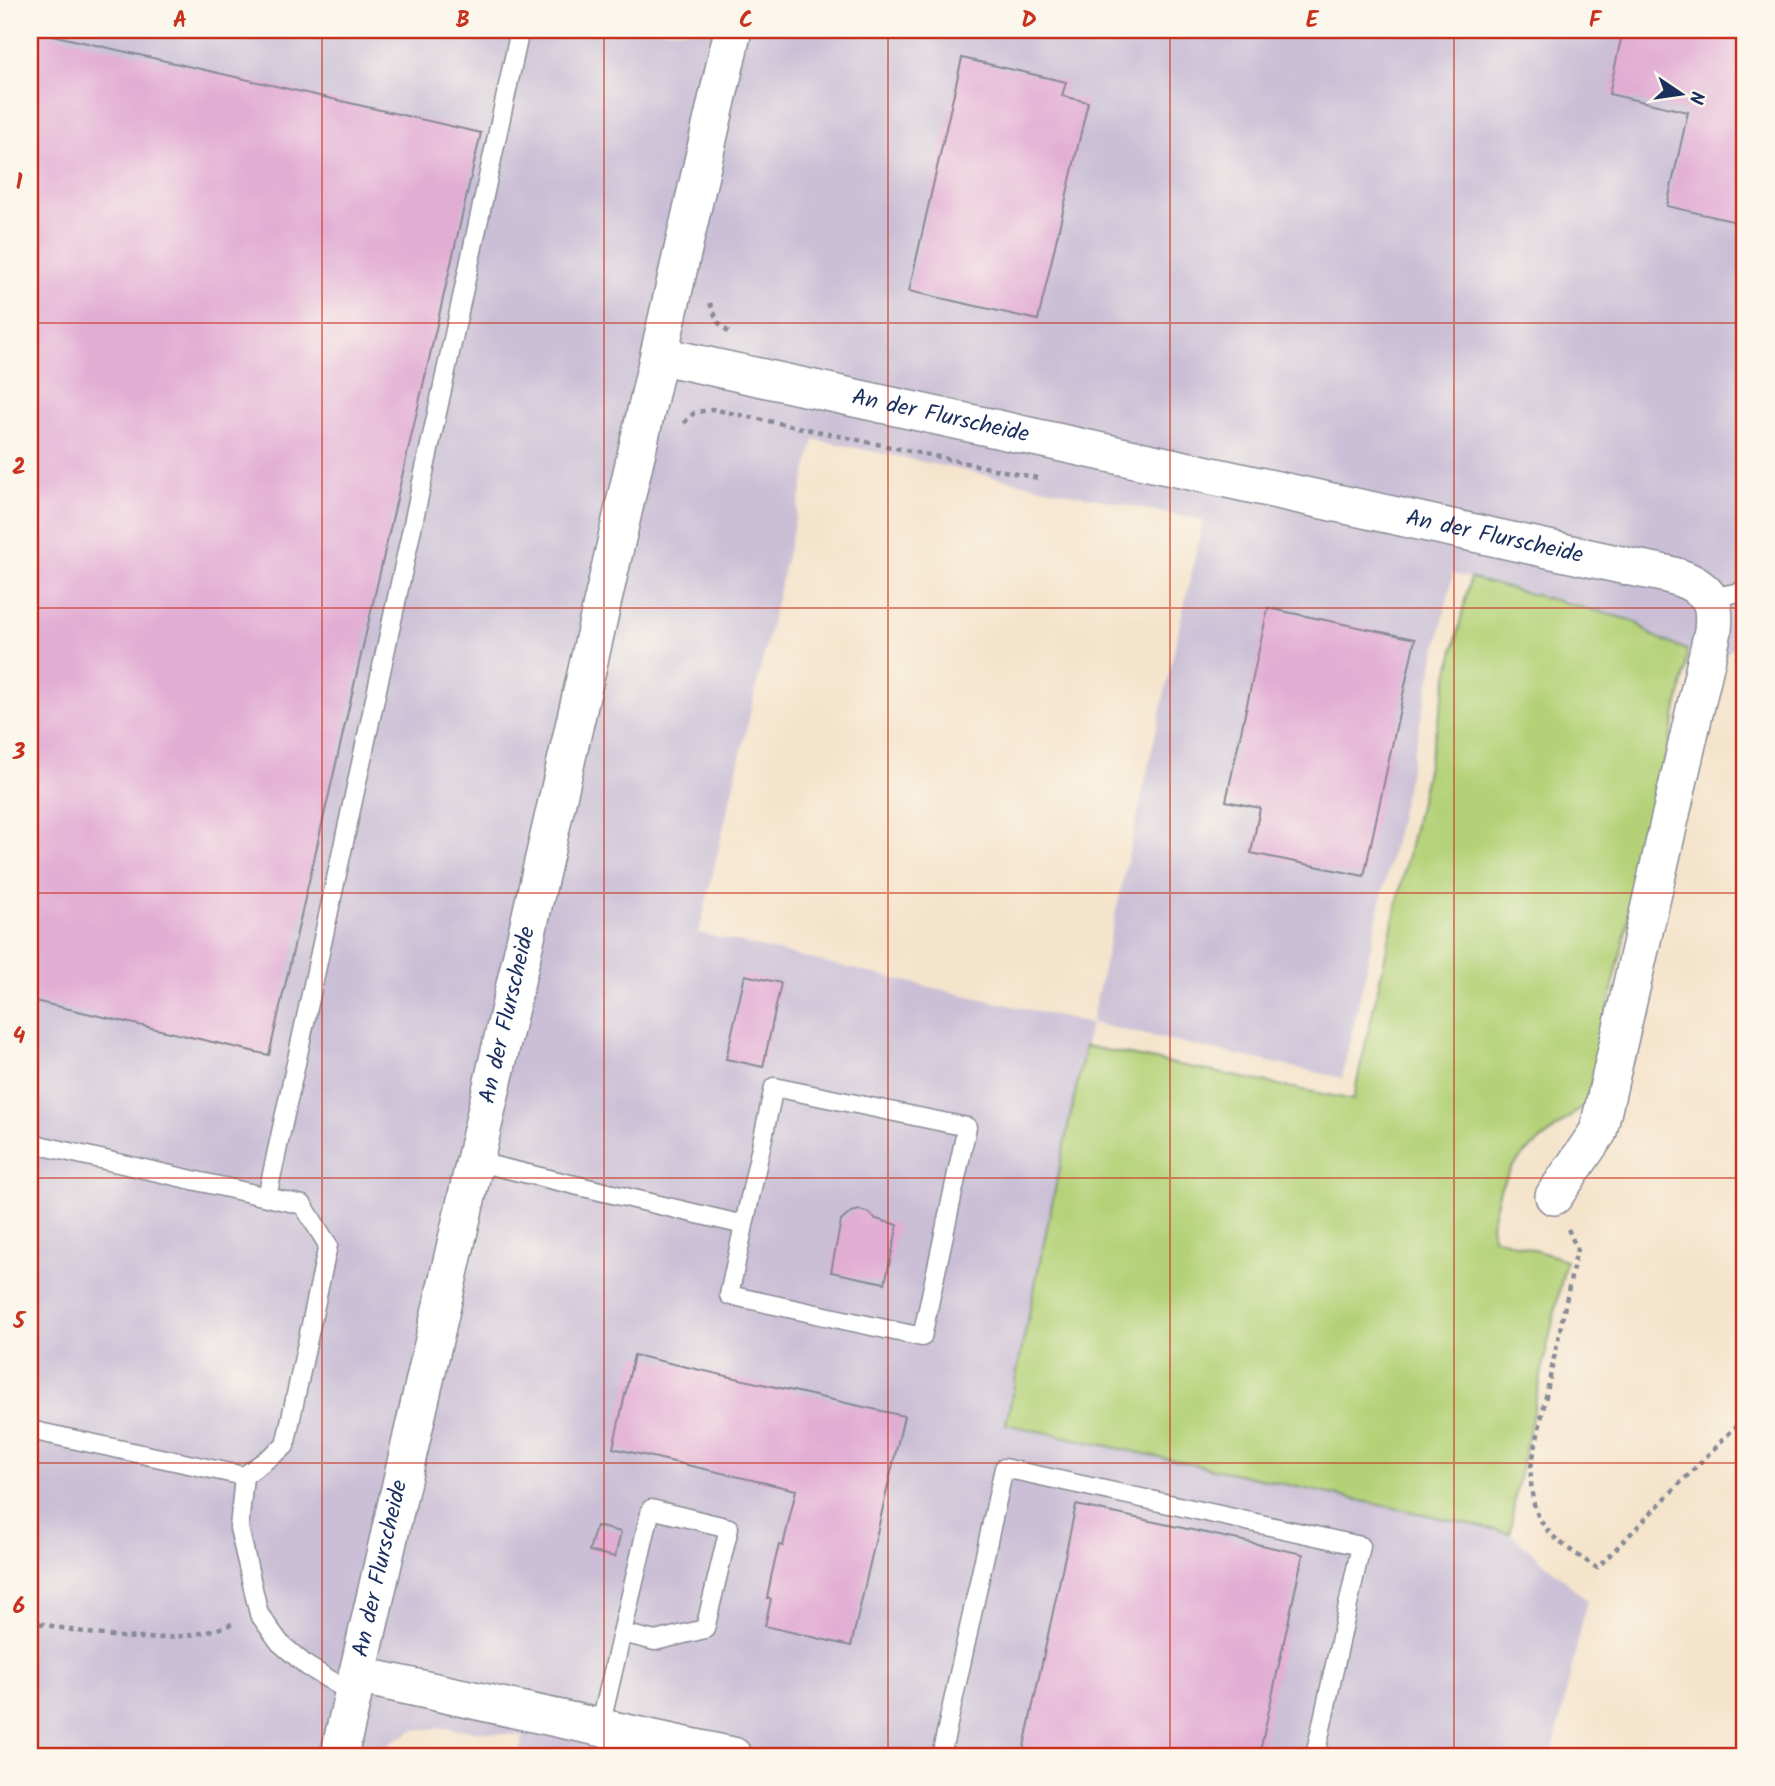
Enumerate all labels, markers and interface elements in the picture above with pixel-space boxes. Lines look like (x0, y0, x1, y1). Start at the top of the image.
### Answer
text: A (173, 3, 187, 39)
text: B (456, 3, 470, 39)
text: C (739, 3, 753, 39)
text: D (1021, 3, 1037, 39)
text: E (1306, 3, 1320, 39)
text: F (1589, 3, 1603, 39)
north arrow (1646, 60, 1716, 130)
text: N (1680, 88, 1712, 107)
text: 1 (16, 165, 23, 201)
street label: An der Flurscheide (848, 380, 1033, 453)
text: 2 (12, 450, 26, 486)
street label: An der Flurscheide (1402, 501, 1587, 574)
text: 3 (12, 735, 26, 771)
street label: An der Flurscheide (470, 923, 546, 1107)
text: 4 (13, 1019, 26, 1055)
text: 5 (12, 1304, 27, 1340)
street label: An der Flurscheide (343, 1477, 418, 1661)
text: 6 (13, 1589, 25, 1625)

